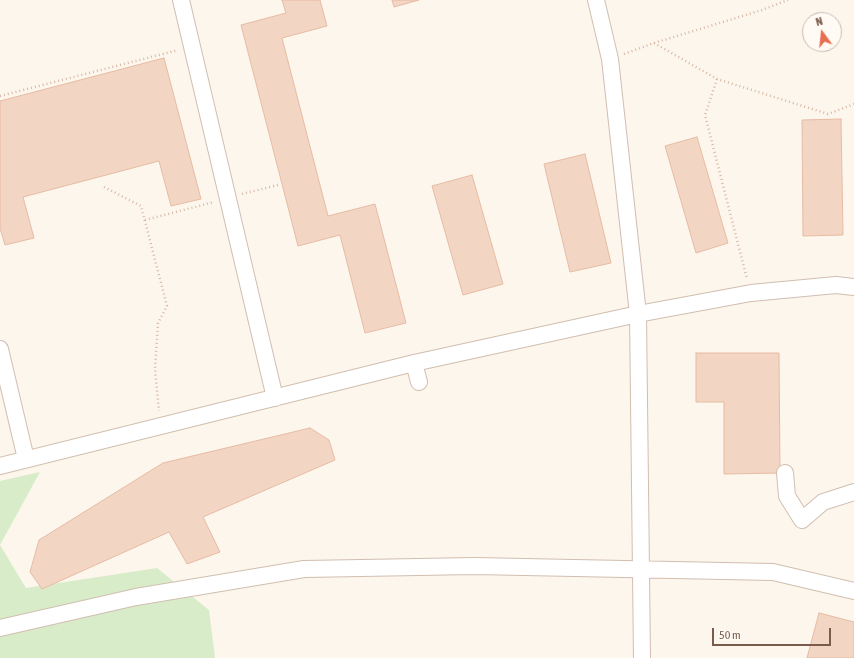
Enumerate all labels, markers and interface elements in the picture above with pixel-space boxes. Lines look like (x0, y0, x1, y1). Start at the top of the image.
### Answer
north arrow (802, 12, 842, 52)
text: N (814, 15, 824, 28)
scale bar (714, 620, 833, 646)
text: 50 m (719, 628, 741, 642)

